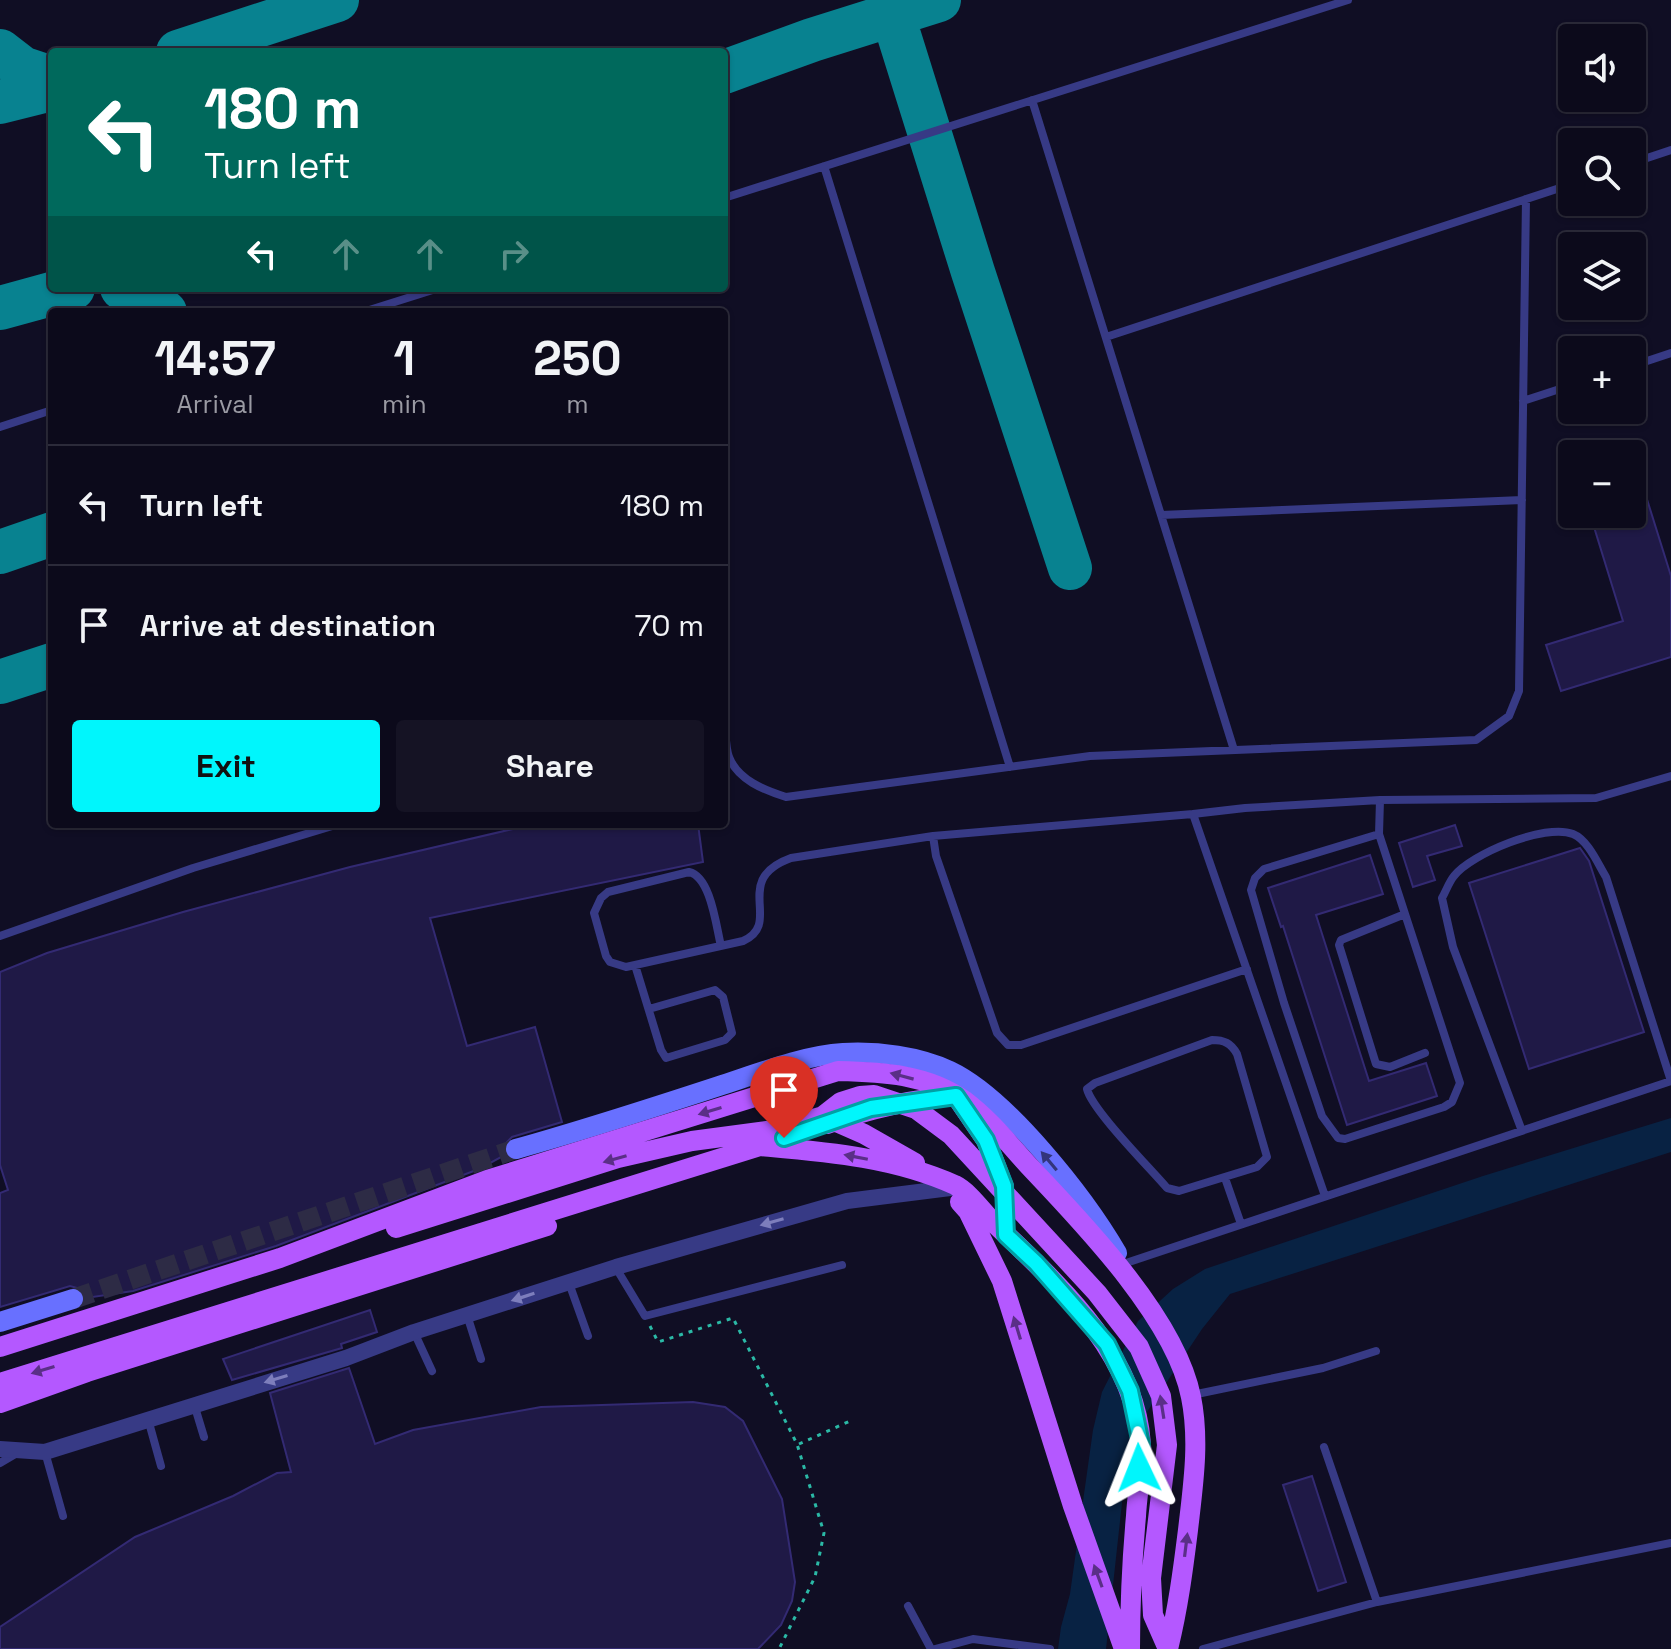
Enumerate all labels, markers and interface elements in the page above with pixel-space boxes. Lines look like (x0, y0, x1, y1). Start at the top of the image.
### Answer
map controls (1558, 24, 1646, 528)
button: sound (1558, 24, 1646, 112)
text: 180 m (204, 73, 361, 144)
icon: left (72, 80, 176, 184)
button: search (1558, 128, 1646, 216)
text: Turn left (204, 143, 351, 189)
icon: left (240, 232, 284, 276)
icon: ahead (324, 232, 368, 276)
icon: ahead (408, 232, 452, 276)
icon: right (492, 232, 536, 276)
button: layers (1558, 232, 1646, 320)
text: 14:57 (154, 328, 276, 389)
text: 1 (394, 328, 415, 389)
text: 250 (533, 328, 622, 389)
button: + (1558, 336, 1646, 424)
text: Arrival (176, 387, 254, 421)
text: min (382, 387, 427, 421)
text: m (566, 387, 589, 421)
button: − (1558, 440, 1646, 528)
icon: left (72, 483, 116, 527)
text: Turn left (140, 486, 263, 525)
text: 180 m (620, 486, 704, 525)
icon: arrive (72, 603, 116, 647)
text: Arrive at destination (140, 606, 436, 645)
text: 70 m (635, 606, 704, 645)
button: Exit (72, 720, 380, 812)
button: Share (396, 720, 704, 812)
pin (750, 1056, 818, 1138)
icon: arrive (762, 1068, 806, 1112)
one-way arrow (890, 1069, 915, 1081)
one-way arrow (697, 1105, 721, 1118)
one-way arrow (844, 1150, 869, 1162)
one-way arrow (1041, 1152, 1058, 1172)
one-way arrow (603, 1154, 628, 1166)
one-way arrow (759, 1216, 783, 1229)
one-way arrow (511, 1291, 535, 1304)
one-way arrow (1011, 1316, 1023, 1340)
one-way arrow (31, 1364, 55, 1376)
one-way arrow (264, 1374, 288, 1386)
one-way arrow (1155, 1395, 1168, 1420)
position arrow (1097, 1426, 1181, 1510)
one-way arrow (1180, 1532, 1193, 1557)
one-way arrow (1091, 1563, 1104, 1587)

